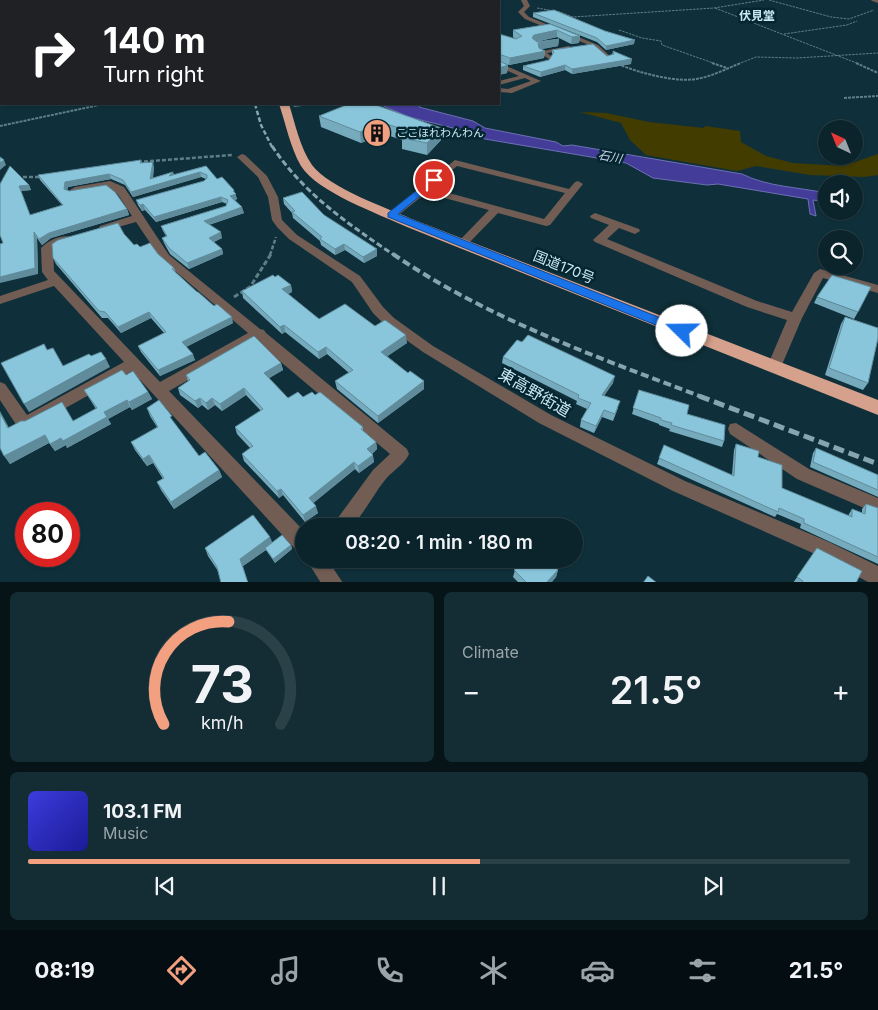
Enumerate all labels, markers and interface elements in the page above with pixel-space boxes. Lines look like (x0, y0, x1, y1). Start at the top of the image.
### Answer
district label: 伏見堂 (739, 8, 775, 23)
text: 140 m (103, 19, 206, 61)
icon: right (20, 20, 85, 85)
text: Turn right (103, 61, 204, 87)
building icon: ここほれわんわん (362, 118, 392, 148)
north arrow (818, 120, 862, 165)
map controls (818, 120, 863, 275)
place label: ここほれわんわん (396, 126, 484, 140)
water label: 石川 (597, 147, 625, 166)
pin (413, 159, 455, 201)
icon: arrive (420, 166, 448, 194)
button: sound (818, 175, 863, 220)
button: search (818, 230, 863, 275)
street label: 国道170号 (531, 247, 597, 286)
position arrow (655, 304, 707, 356)
street label: 東高野街道 (495, 363, 575, 421)
speed limit sign: 80 (15, 502, 80, 567)
text: 08:20 · 1 min · 180 m (345, 531, 533, 554)
text: Climate (462, 642, 519, 662)
text: 73 (191, 653, 253, 716)
text: 21.5° (610, 667, 702, 713)
text: − (462, 674, 481, 708)
text: + (831, 674, 850, 708)
text: km/h (201, 712, 243, 733)
text: 103.1 FM (103, 800, 182, 823)
text: Music (103, 823, 148, 843)
icon: previous (151, 872, 179, 900)
icon: pause (425, 872, 453, 900)
icon: next (699, 872, 727, 900)
icon: directions (164, 953, 199, 988)
icon: music (268, 953, 303, 988)
icon: phone (372, 953, 407, 988)
icon: climate (476, 953, 511, 988)
icon: car (580, 953, 615, 988)
icon: filters (685, 953, 720, 988)
text: 08:19 (35, 957, 95, 983)
text: 21.5° (789, 957, 843, 983)

